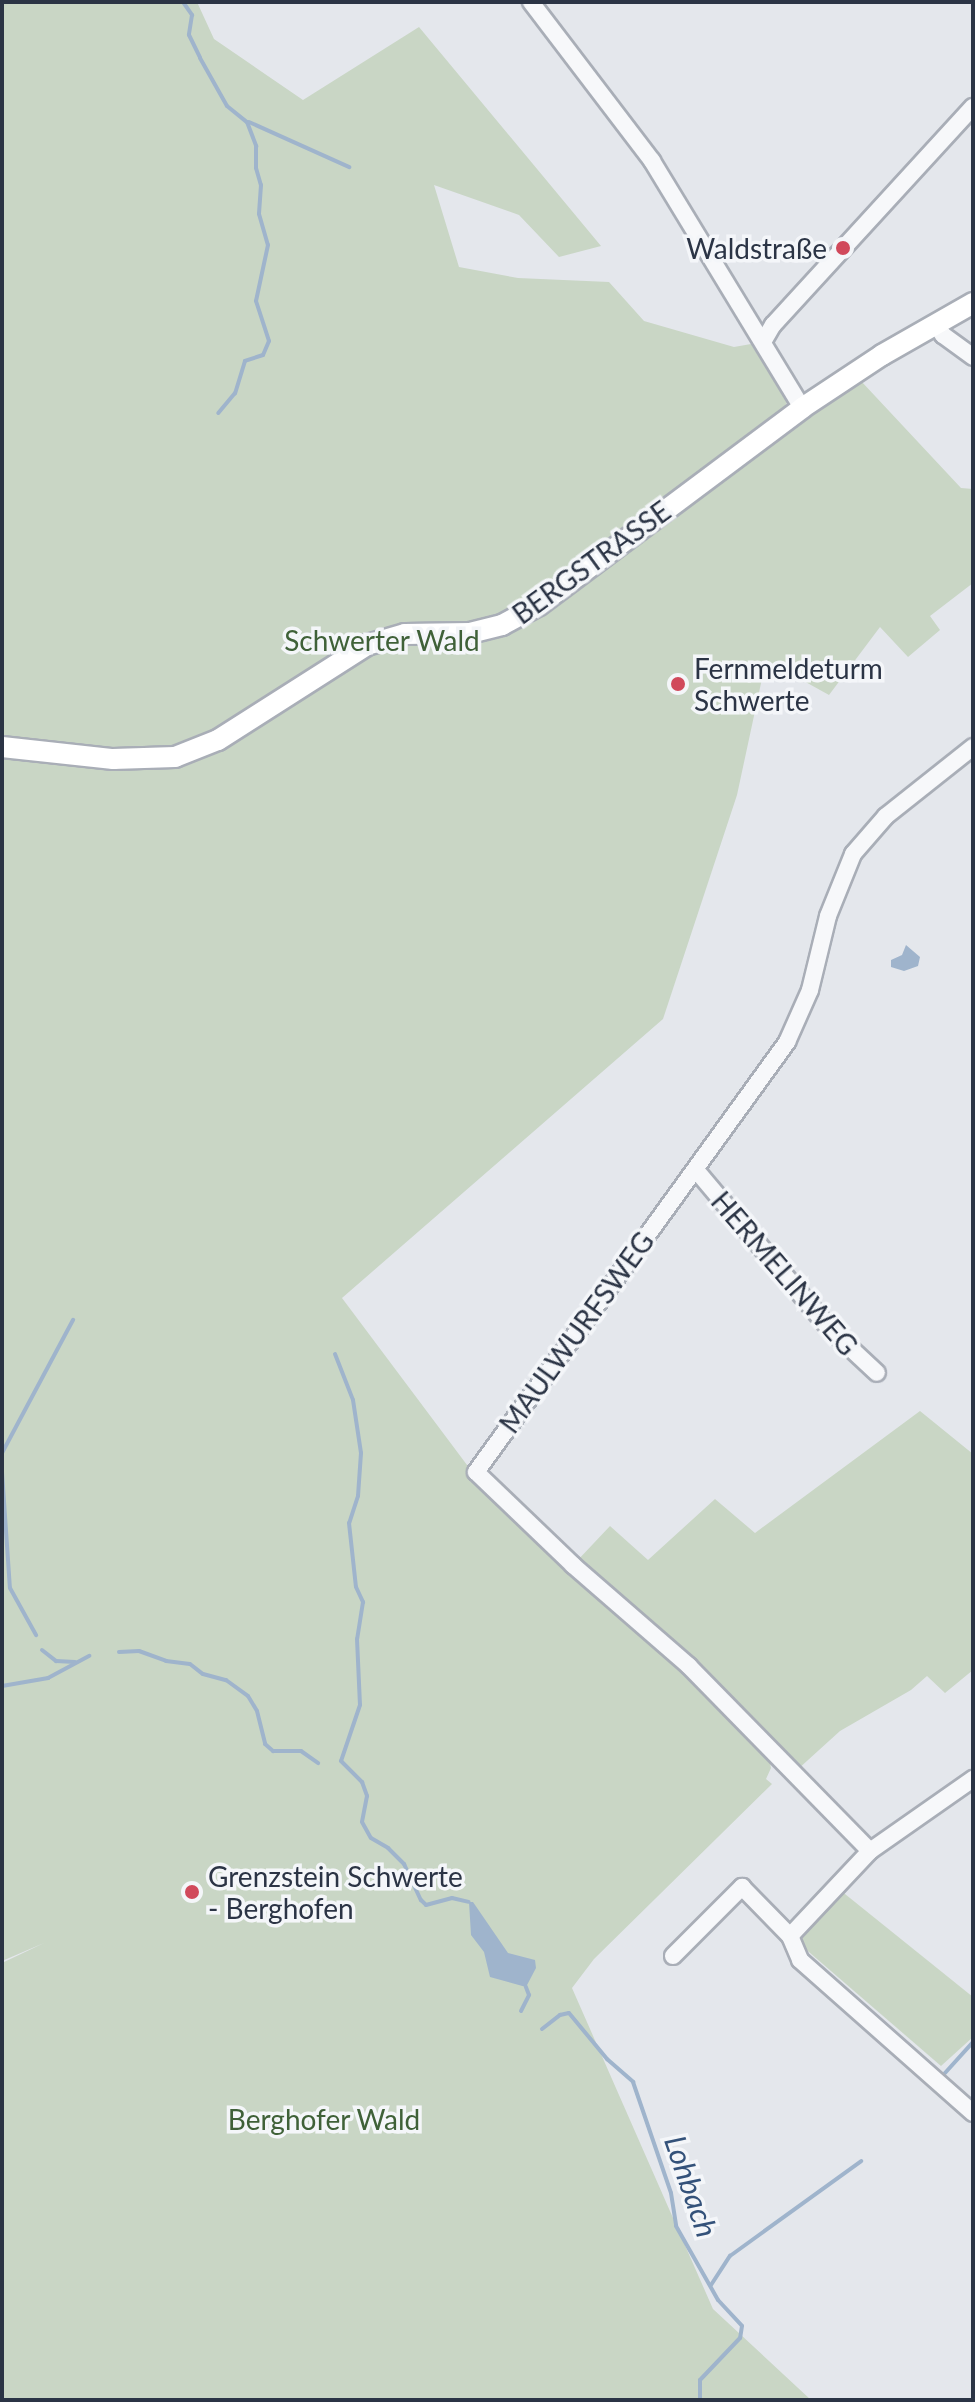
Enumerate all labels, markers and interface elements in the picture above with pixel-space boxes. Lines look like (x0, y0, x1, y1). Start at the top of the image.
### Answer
place label: Waldstraße (686, 231, 827, 265)
marker: Waldstraße (834, 239, 852, 257)
street label: BERGSTRASSE (506, 493, 676, 631)
park label: Schwerter Wald (284, 623, 480, 657)
place label: Fernmeldeturm Schwerte (694, 651, 883, 717)
marker: Fernmeldeturm Schwerte (669, 675, 687, 693)
street label: HERMELINWEG (705, 1184, 865, 1362)
street label: MAULWURFSWEG (492, 1225, 660, 1439)
place label: Grenzstein Schwerte - Berghofen (208, 1859, 463, 1925)
marker: Grenzstein Schwerte - Berghofen (183, 1883, 201, 1901)
park label: Berghofer Wald (227, 2102, 421, 2136)
water label: Lohbach (658, 2130, 726, 2242)

